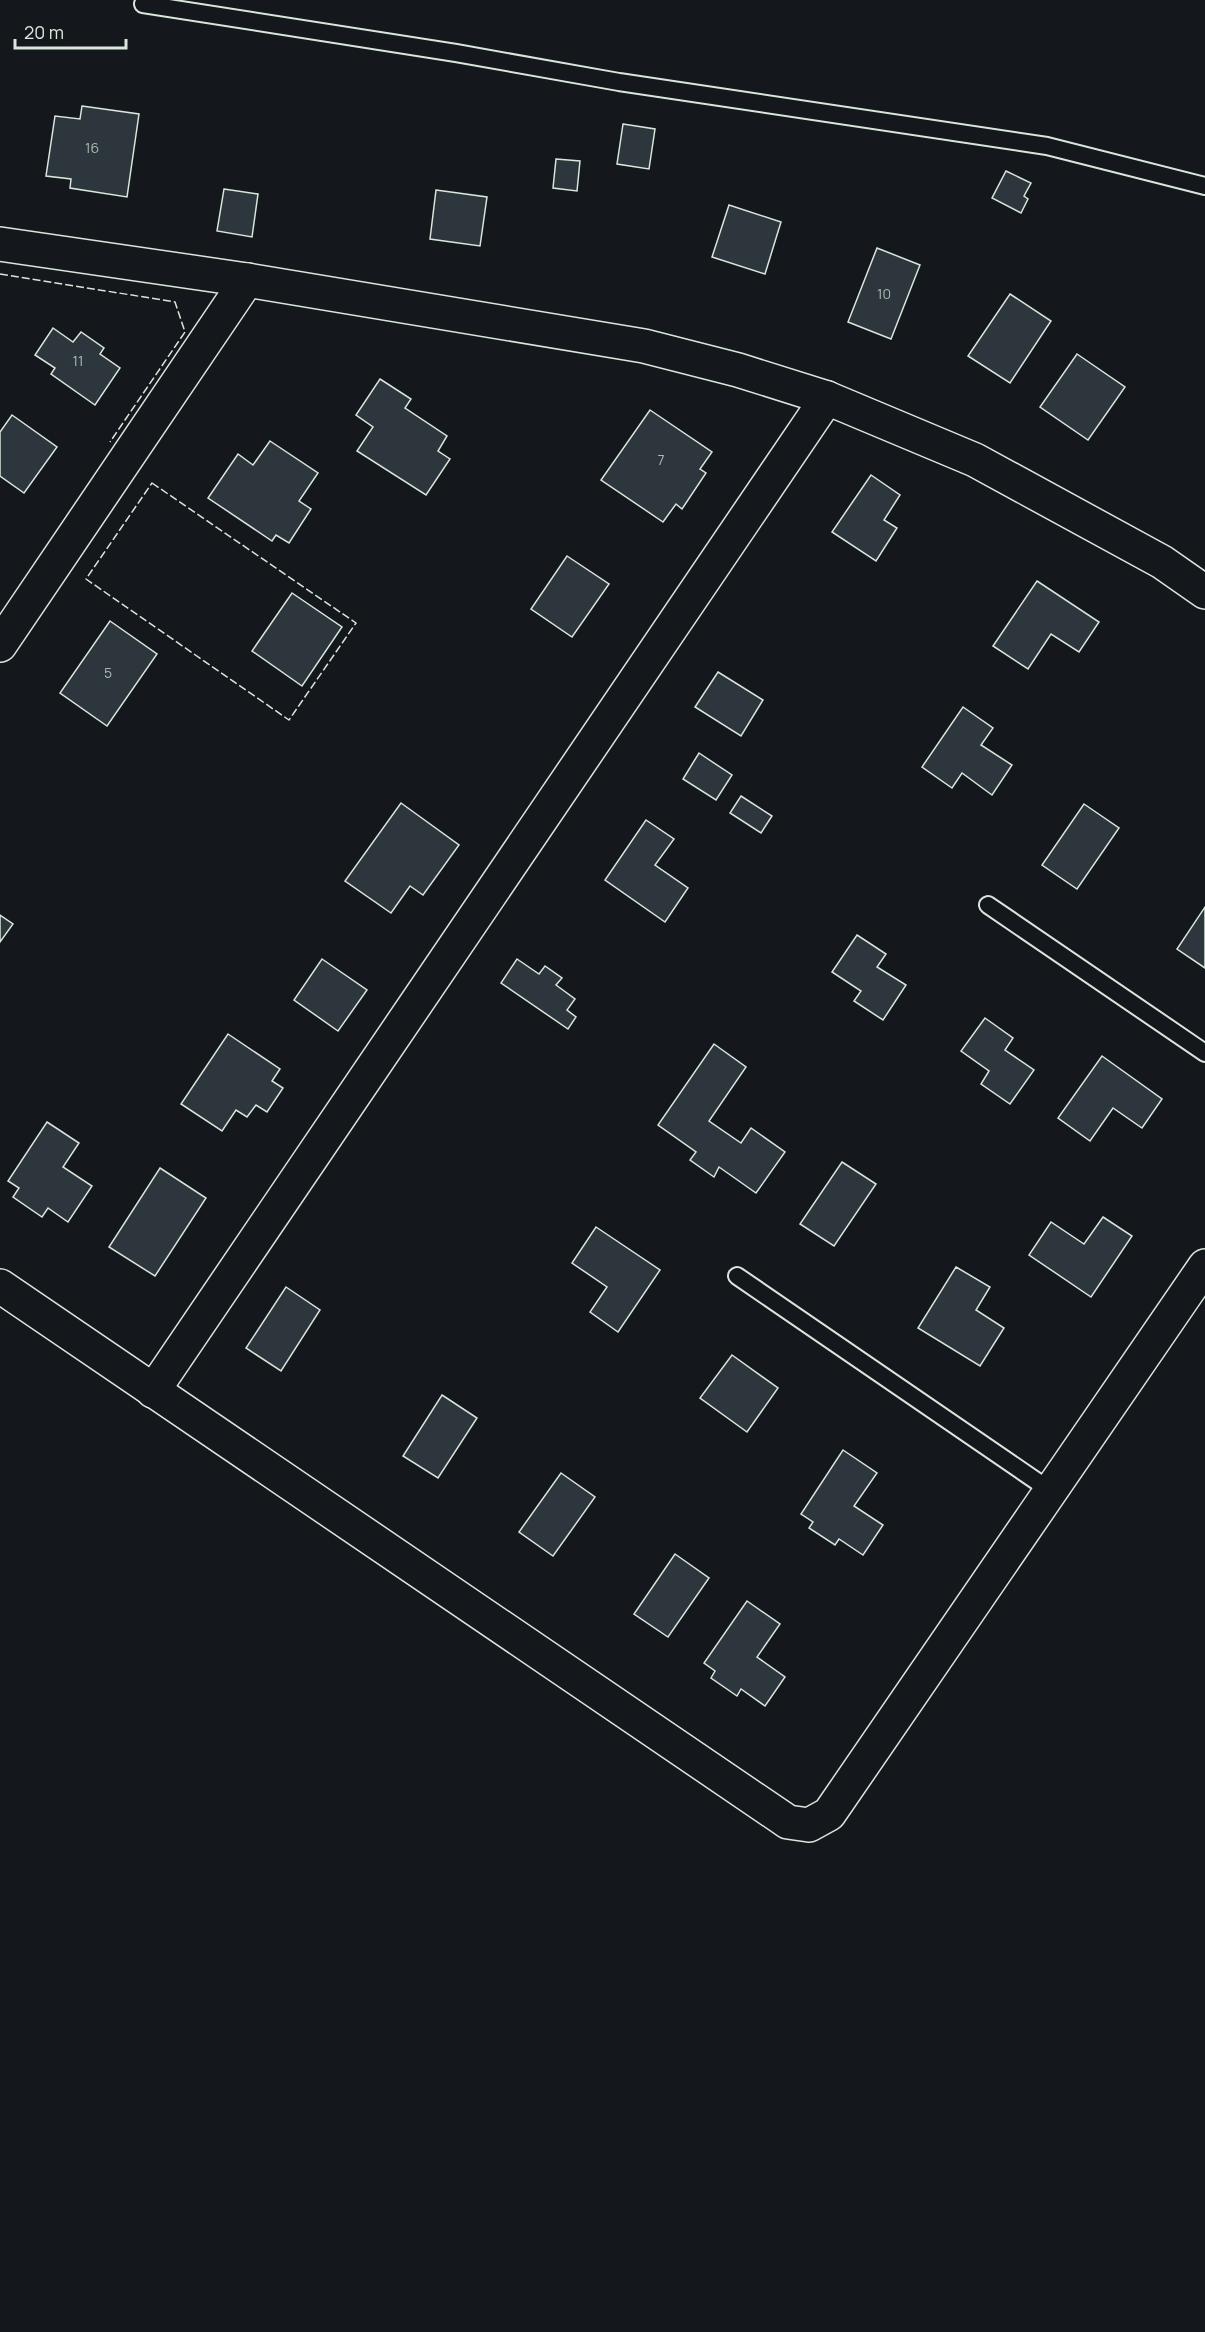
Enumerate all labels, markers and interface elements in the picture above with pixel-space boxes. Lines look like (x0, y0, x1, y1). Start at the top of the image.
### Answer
scale bar (15, 12, 126, 50)
text: 20 m (24, 20, 64, 44)
house number: 16 (85, 138, 99, 157)
house number: 10 (877, 284, 891, 303)
house number: 11 (73, 351, 83, 370)
house number: 7 (657, 450, 665, 469)
house number: 5 (104, 663, 112, 682)

